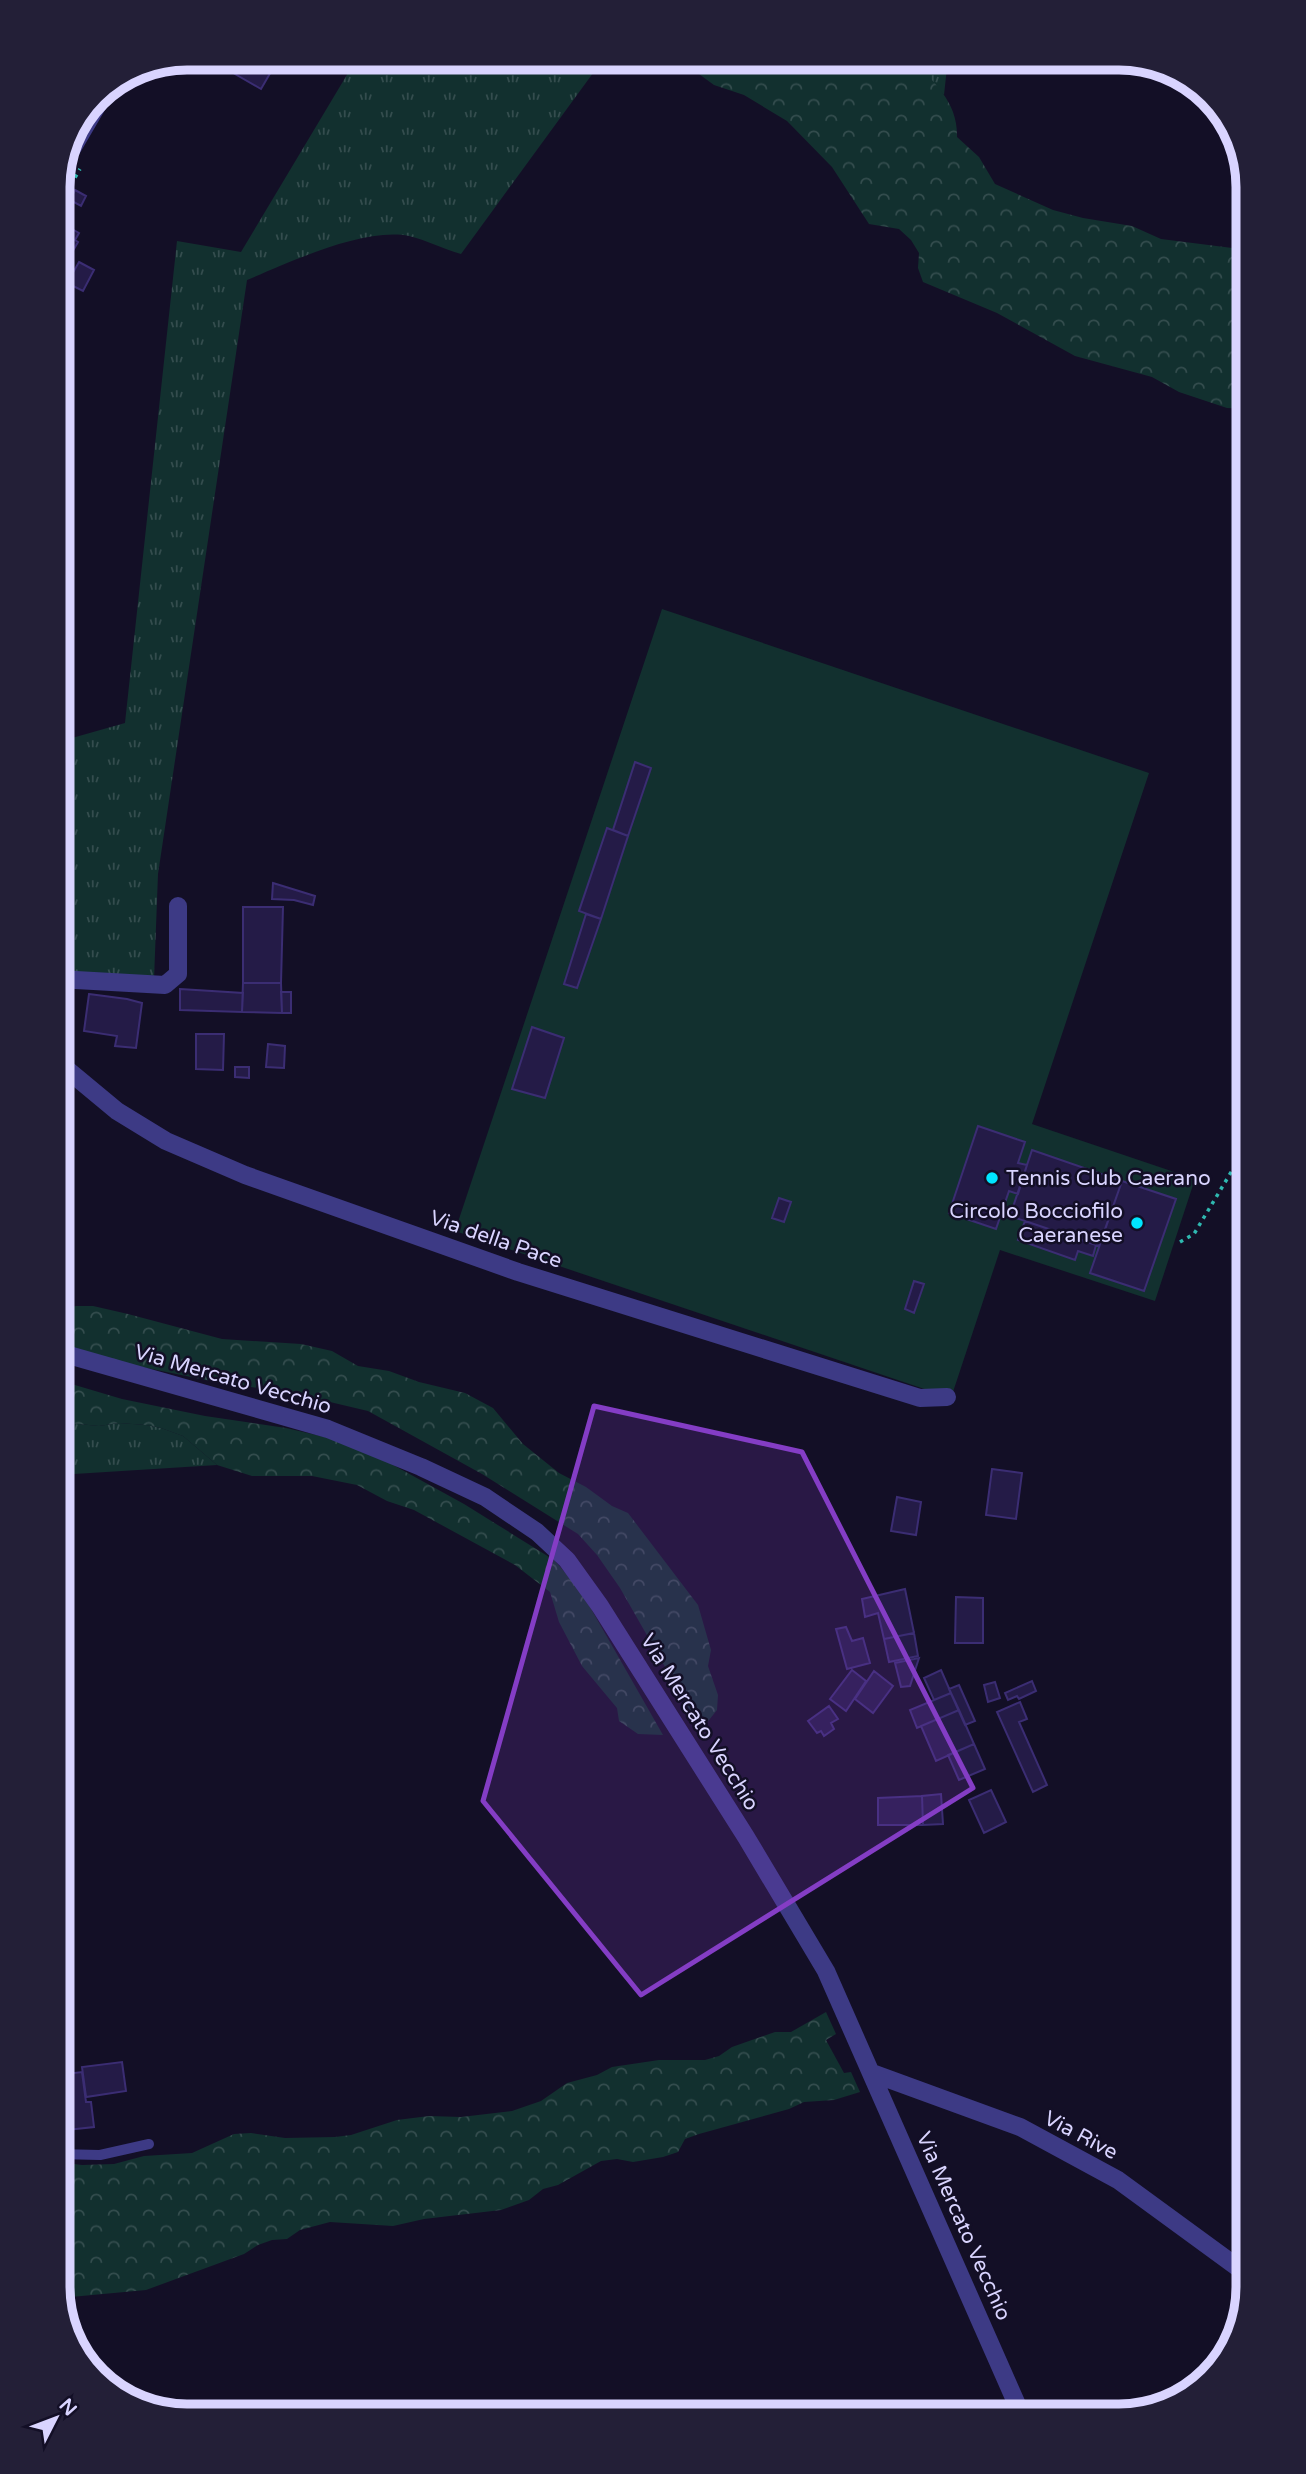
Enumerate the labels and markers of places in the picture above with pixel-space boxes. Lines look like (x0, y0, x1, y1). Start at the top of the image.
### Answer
place label: Tennis Club Caerano (1006, 1166, 1211, 1191)
marker: Tennis Club Caerano (984, 1170, 1000, 1186)
place label: Circolo Bocciofilo Caeranese (949, 1199, 1123, 1248)
marker: Circolo Bocciofilo Caeranese (1129, 1215, 1145, 1231)

